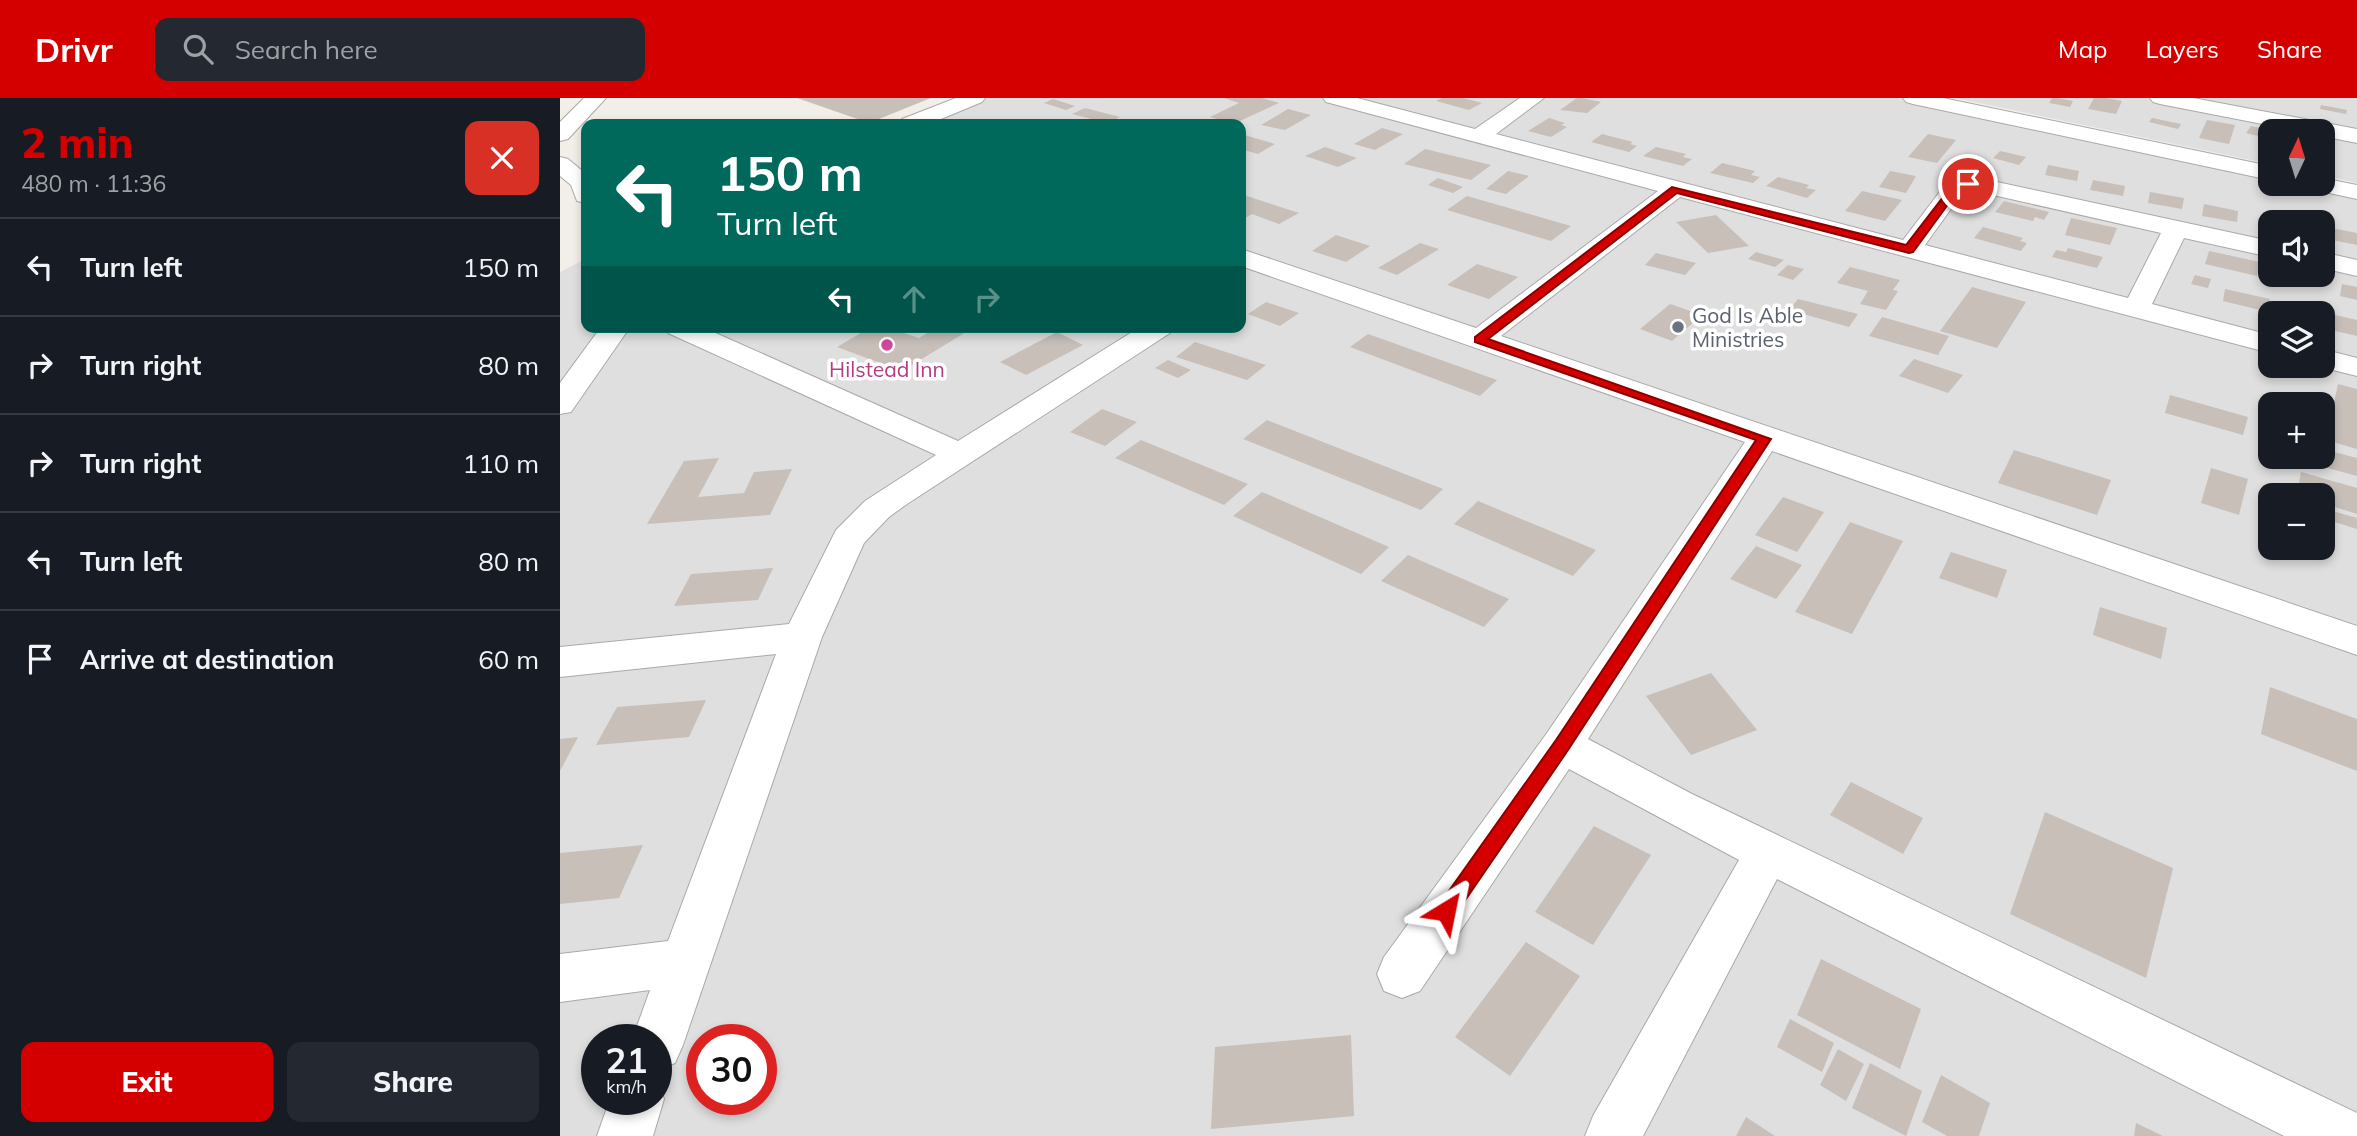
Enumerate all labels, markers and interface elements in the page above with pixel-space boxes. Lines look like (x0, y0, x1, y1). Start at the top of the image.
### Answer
search box (155, 18, 645, 81)
text: Drivr (35, 29, 113, 70)
icon: search (179, 30, 217, 68)
text: Search here (235, 33, 378, 66)
text: Map (2058, 34, 2107, 64)
text: Layers (2145, 34, 2219, 64)
text: Share (2257, 34, 2322, 64)
text: 2 min (21, 116, 134, 169)
north arrow (2258, 119, 2334, 196)
map controls (2258, 119, 2335, 560)
button: close (465, 121, 539, 195)
text: 150 m (717, 142, 863, 203)
icon: left (602, 147, 693, 238)
pin (1938, 154, 1998, 214)
icon: arrive (1949, 165, 1987, 203)
text: 480 m · 11:36 (21, 169, 166, 198)
text: Turn left (717, 203, 837, 243)
button: sound (2258, 210, 2335, 287)
icon: left (21, 248, 59, 286)
text: Turn left (80, 251, 182, 284)
text: 150 m (463, 251, 539, 284)
icon: left (822, 280, 860, 318)
icon: ahead (895, 280, 933, 318)
icon: right (968, 280, 1006, 318)
button: layers (2258, 301, 2335, 378)
place label: God Is Able Ministries (1692, 302, 1803, 352)
marker: God Is Able Ministries (1670, 319, 1686, 335)
marker: Hilstead Inn (879, 337, 895, 353)
icon: right (21, 346, 59, 384)
text: Turn right (80, 349, 201, 382)
text: 80 m (478, 349, 539, 382)
place label: Hilstead Inn (829, 356, 945, 382)
button: + (2258, 392, 2335, 469)
icon: right (21, 444, 59, 482)
text: Turn right (80, 447, 201, 480)
text: 110 m (463, 447, 539, 480)
button: − (2258, 483, 2335, 560)
icon: left (21, 542, 59, 580)
text: Turn left (80, 545, 182, 578)
text: 80 m (478, 545, 539, 578)
icon: arrive (21, 640, 59, 678)
text: Arrive at destination (80, 643, 335, 676)
text: 60 m (478, 643, 539, 676)
position arrow (1409, 874, 1483, 948)
speed limit sign: 30 (686, 1024, 777, 1115)
text: 21 (605, 1038, 648, 1082)
button: Exit (21, 1042, 273, 1122)
button: Share (287, 1042, 539, 1122)
text: km/h (606, 1075, 647, 1098)

